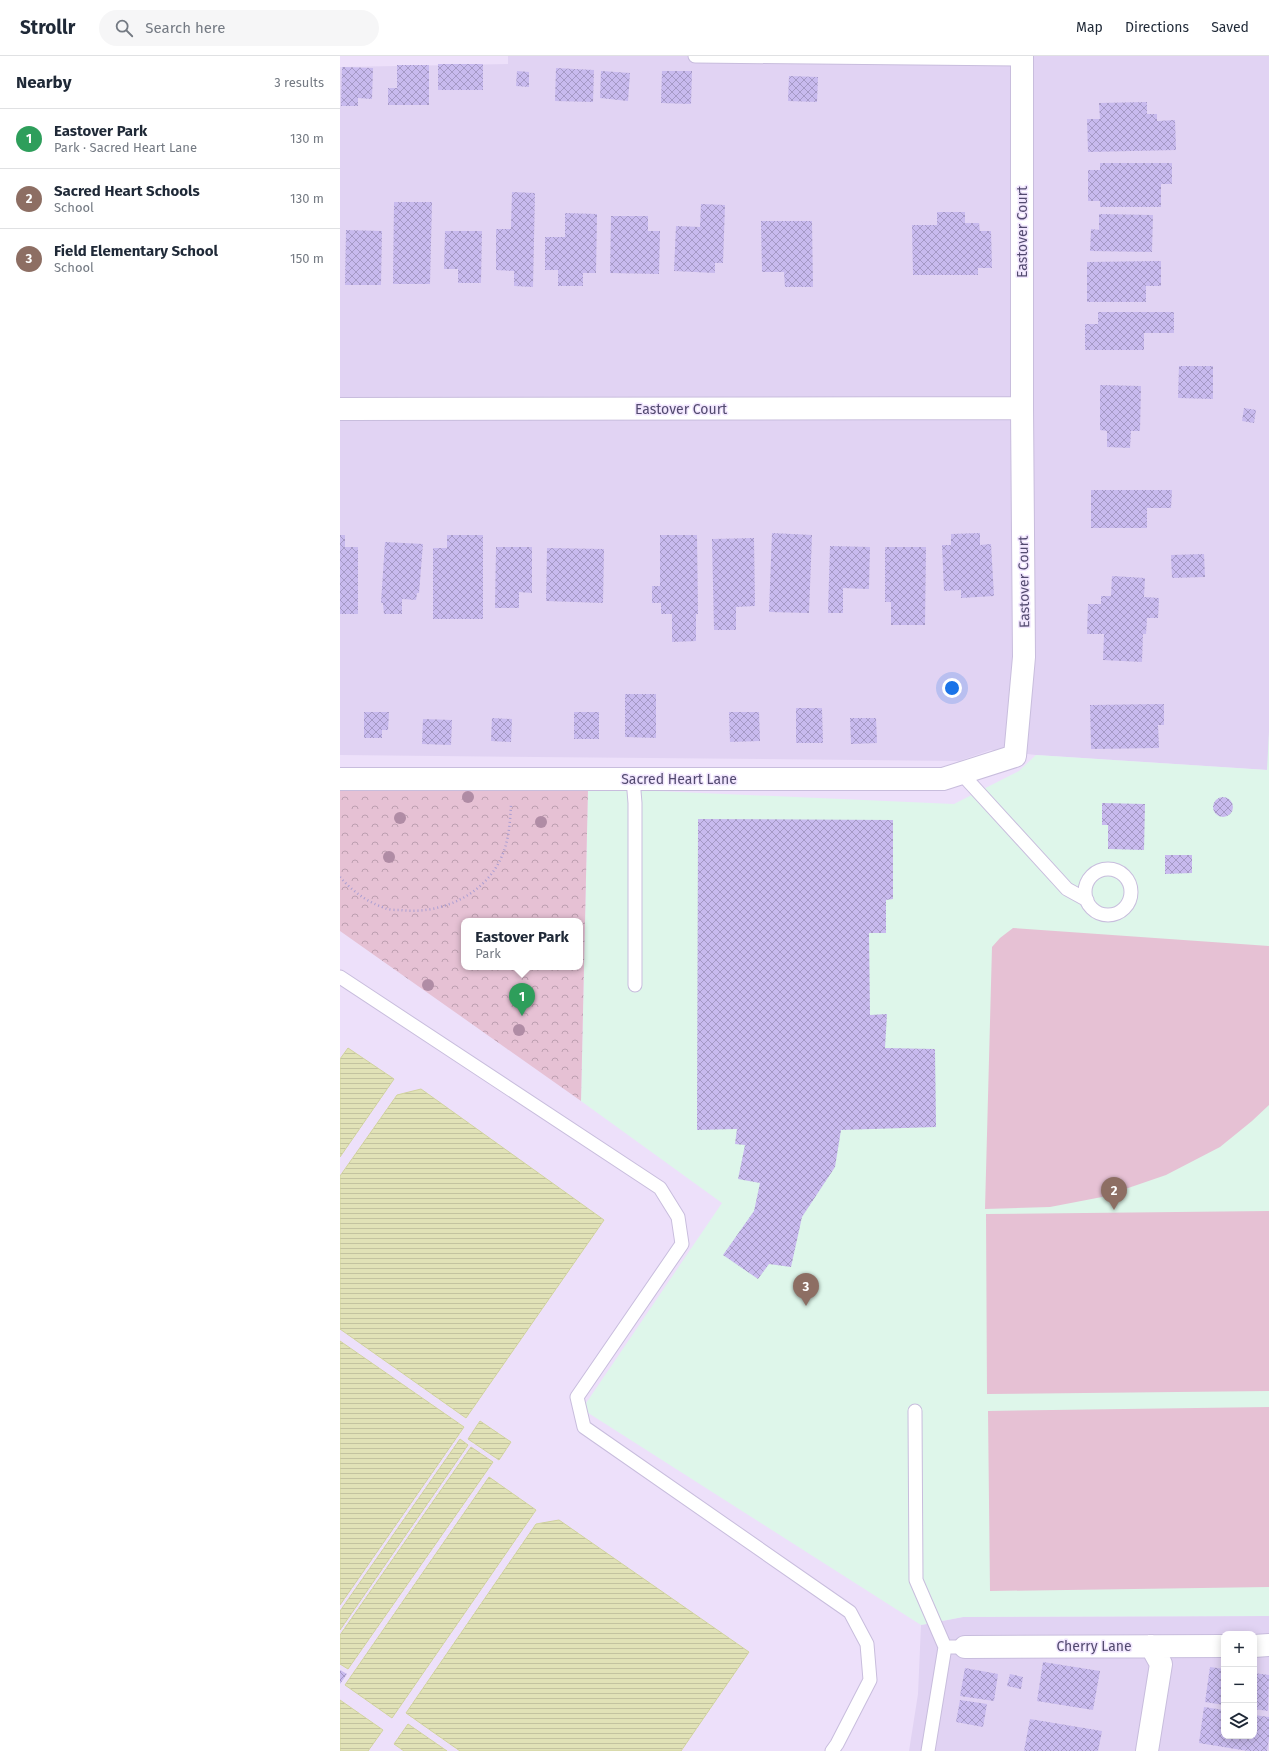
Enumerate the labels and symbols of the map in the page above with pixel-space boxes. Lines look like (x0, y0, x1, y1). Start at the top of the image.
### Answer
street label: Eastover Court (1014, 185, 1031, 278)
street label: Eastover Court (635, 401, 728, 418)
street label: Eastover Court (1015, 535, 1033, 628)
your location (942, 678, 962, 698)
street label: Sacred Heart Lane (621, 771, 737, 788)
pin: 1 (509, 983, 535, 1016)
pin: 2 (1101, 1177, 1127, 1210)
pin: 3 (793, 1273, 819, 1306)
street label: Cherry Lane (1056, 1638, 1132, 1655)

